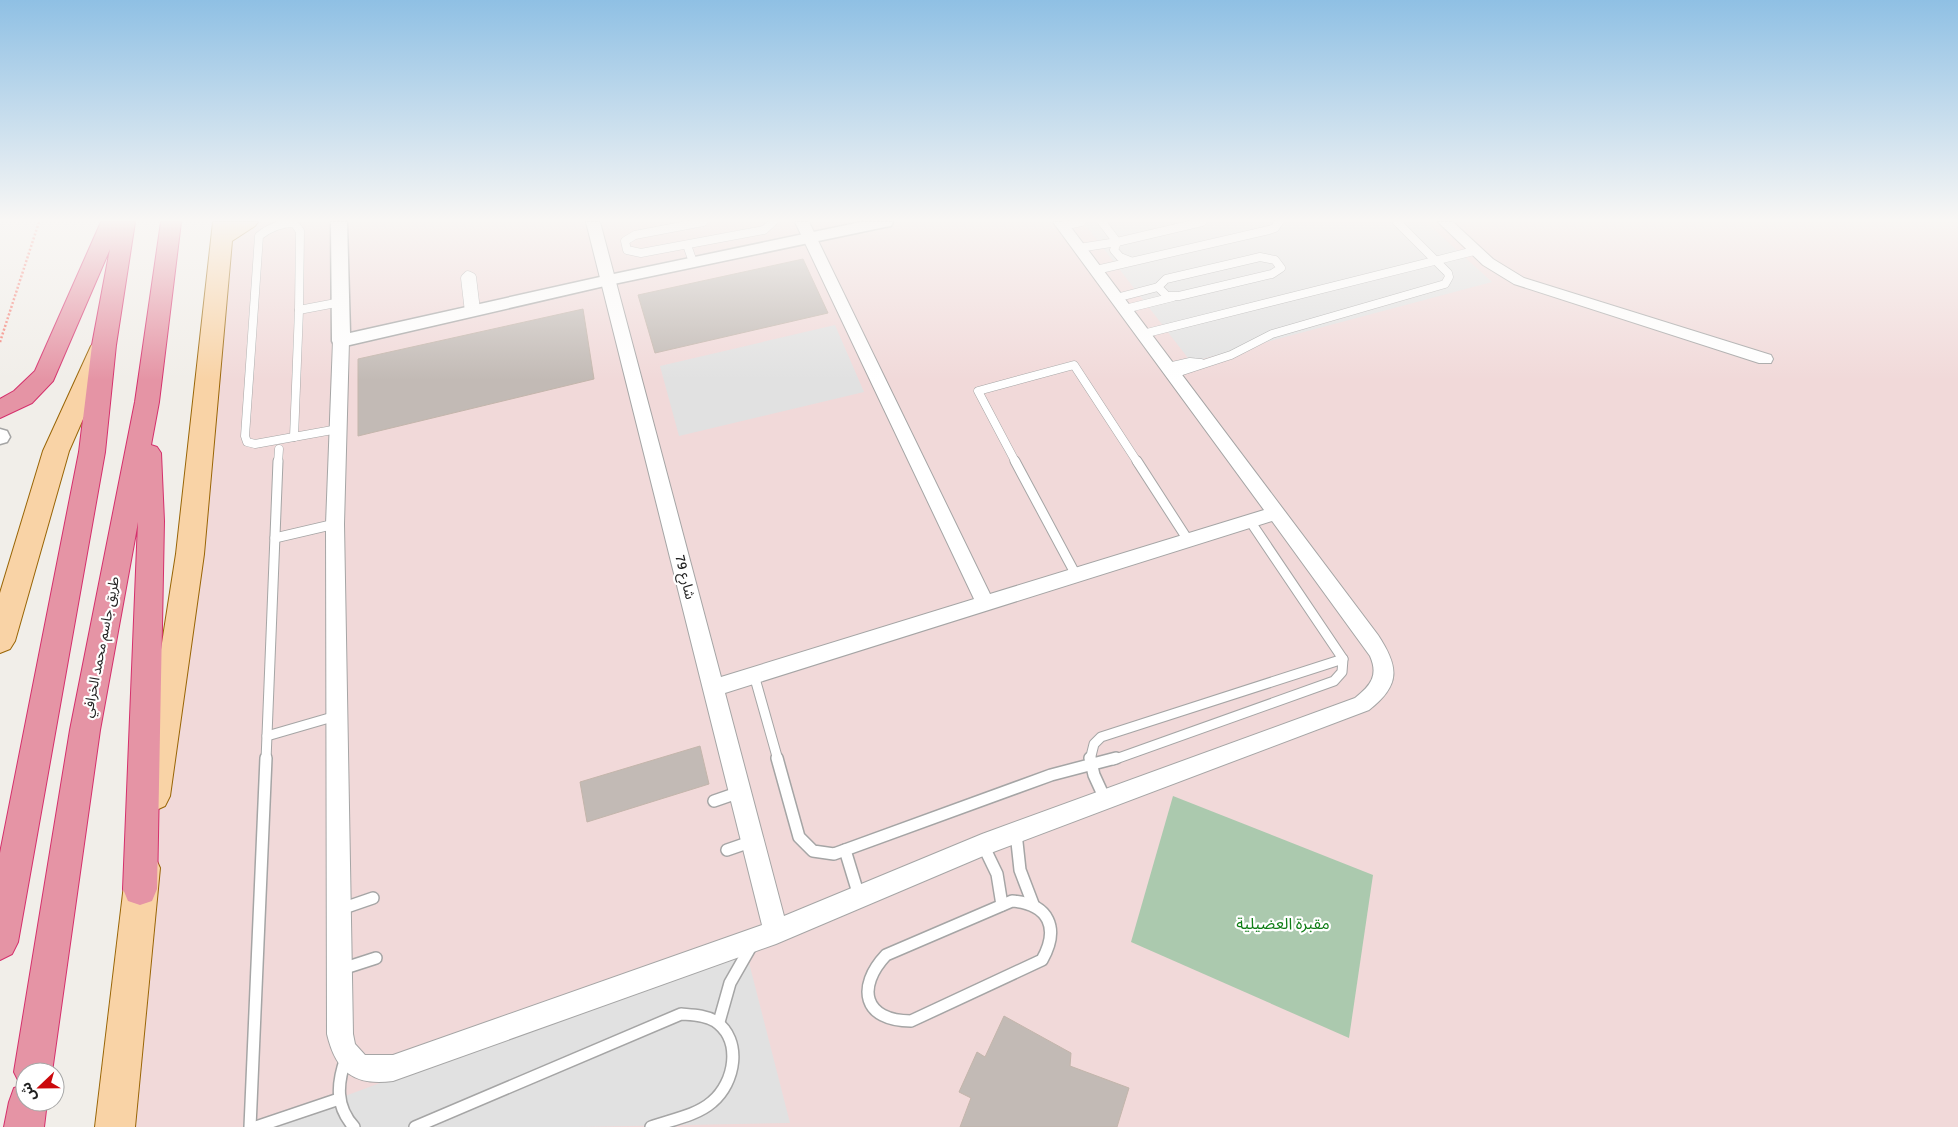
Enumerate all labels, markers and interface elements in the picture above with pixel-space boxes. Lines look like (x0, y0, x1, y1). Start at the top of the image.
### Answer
street label: شارع 79 (669, 553, 699, 602)
street label: طريق جاسم محمد الخرافي (79, 575, 125, 719)
park label: مقبرة العضيلية (1236, 914, 1330, 934)
north arrow (15, 1062, 65, 1112)
text: ش (17, 1080, 40, 1104)

